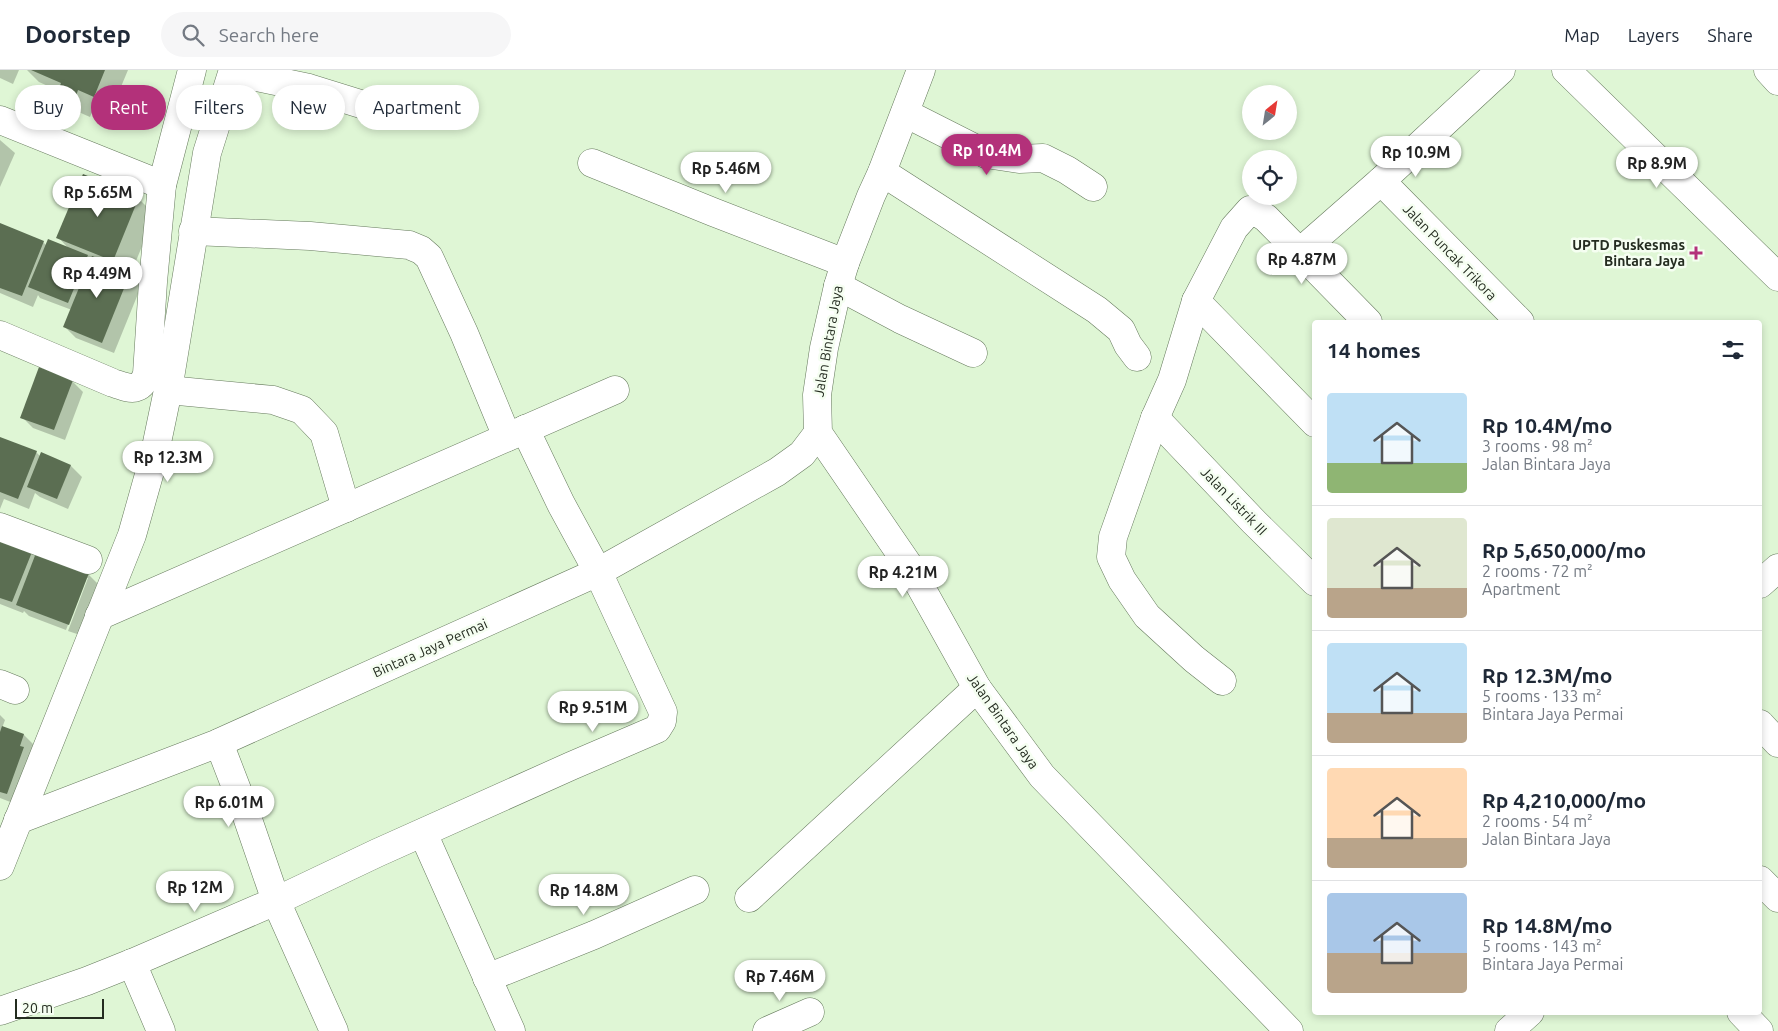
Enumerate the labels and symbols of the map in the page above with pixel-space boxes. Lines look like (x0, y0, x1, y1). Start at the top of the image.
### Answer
north arrow (1242, 85, 1298, 140)
pin: Rp 10.4M (935, 134, 1039, 176)
pin: Rp 10.9M (1364, 136, 1468, 178)
pin: Rp 8.9M (1611, 146, 1703, 189)
pin: Rp 5.46M (674, 152, 778, 194)
pin: Rp 5.65M (46, 176, 150, 218)
street label: Jalan Puncak Trikora (1400, 200, 1500, 304)
place label: UPTD Puskesmas Bintara Jaya (1572, 237, 1685, 269)
pin: Rp 4.87M (1250, 242, 1354, 285)
marker: UPTD Puskesmas Bintara Jaya (1689, 246, 1703, 260)
pin: Rp 4.49M (45, 256, 149, 299)
street label: Jalan Bintara Jaya (810, 284, 846, 398)
pin: Rp 12.3M (116, 440, 220, 483)
street label: Jalan Listrik III (1198, 464, 1270, 538)
pin: Rp 4.21M (851, 556, 955, 598)
street label: Bintara Jaya Permai (370, 616, 490, 680)
street label: Jalan Bintara Jaya (964, 670, 1042, 772)
pin: Rp 9.51M (541, 690, 645, 733)
pin: Rp 6.01M (177, 786, 281, 828)
pin: Rp 12M (154, 870, 236, 913)
pin: Rp 14.8M (532, 874, 636, 916)
pin: Rp 7.46M (728, 960, 832, 1002)
scale bar (15, 996, 104, 1019)

